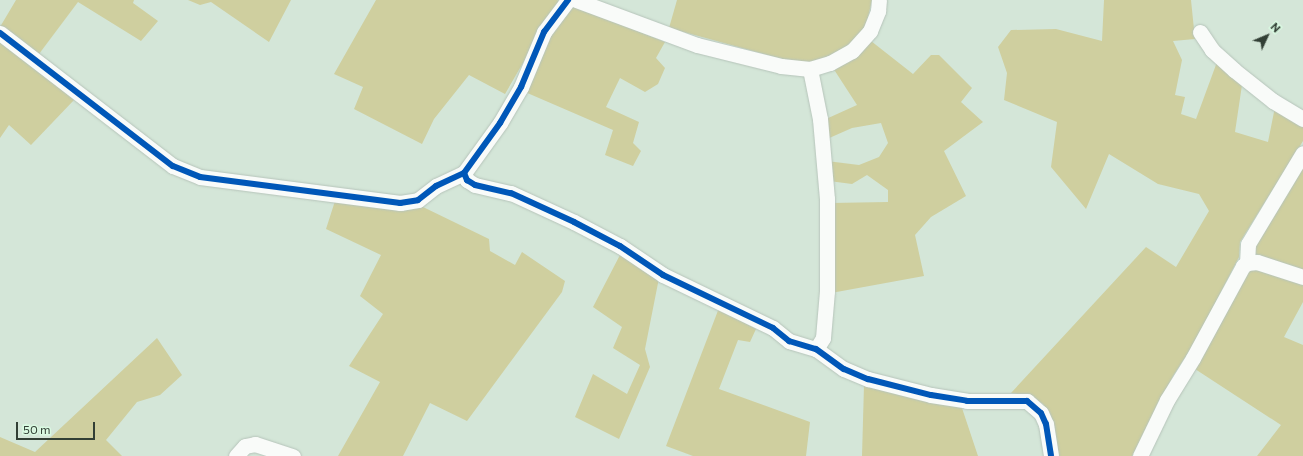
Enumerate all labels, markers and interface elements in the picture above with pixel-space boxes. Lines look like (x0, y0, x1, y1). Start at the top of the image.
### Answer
north arrow (1247, 16, 1287, 56)
text: N (1268, 20, 1284, 35)
scale bar (18, 414, 97, 440)
text: 50 m (23, 422, 51, 436)

